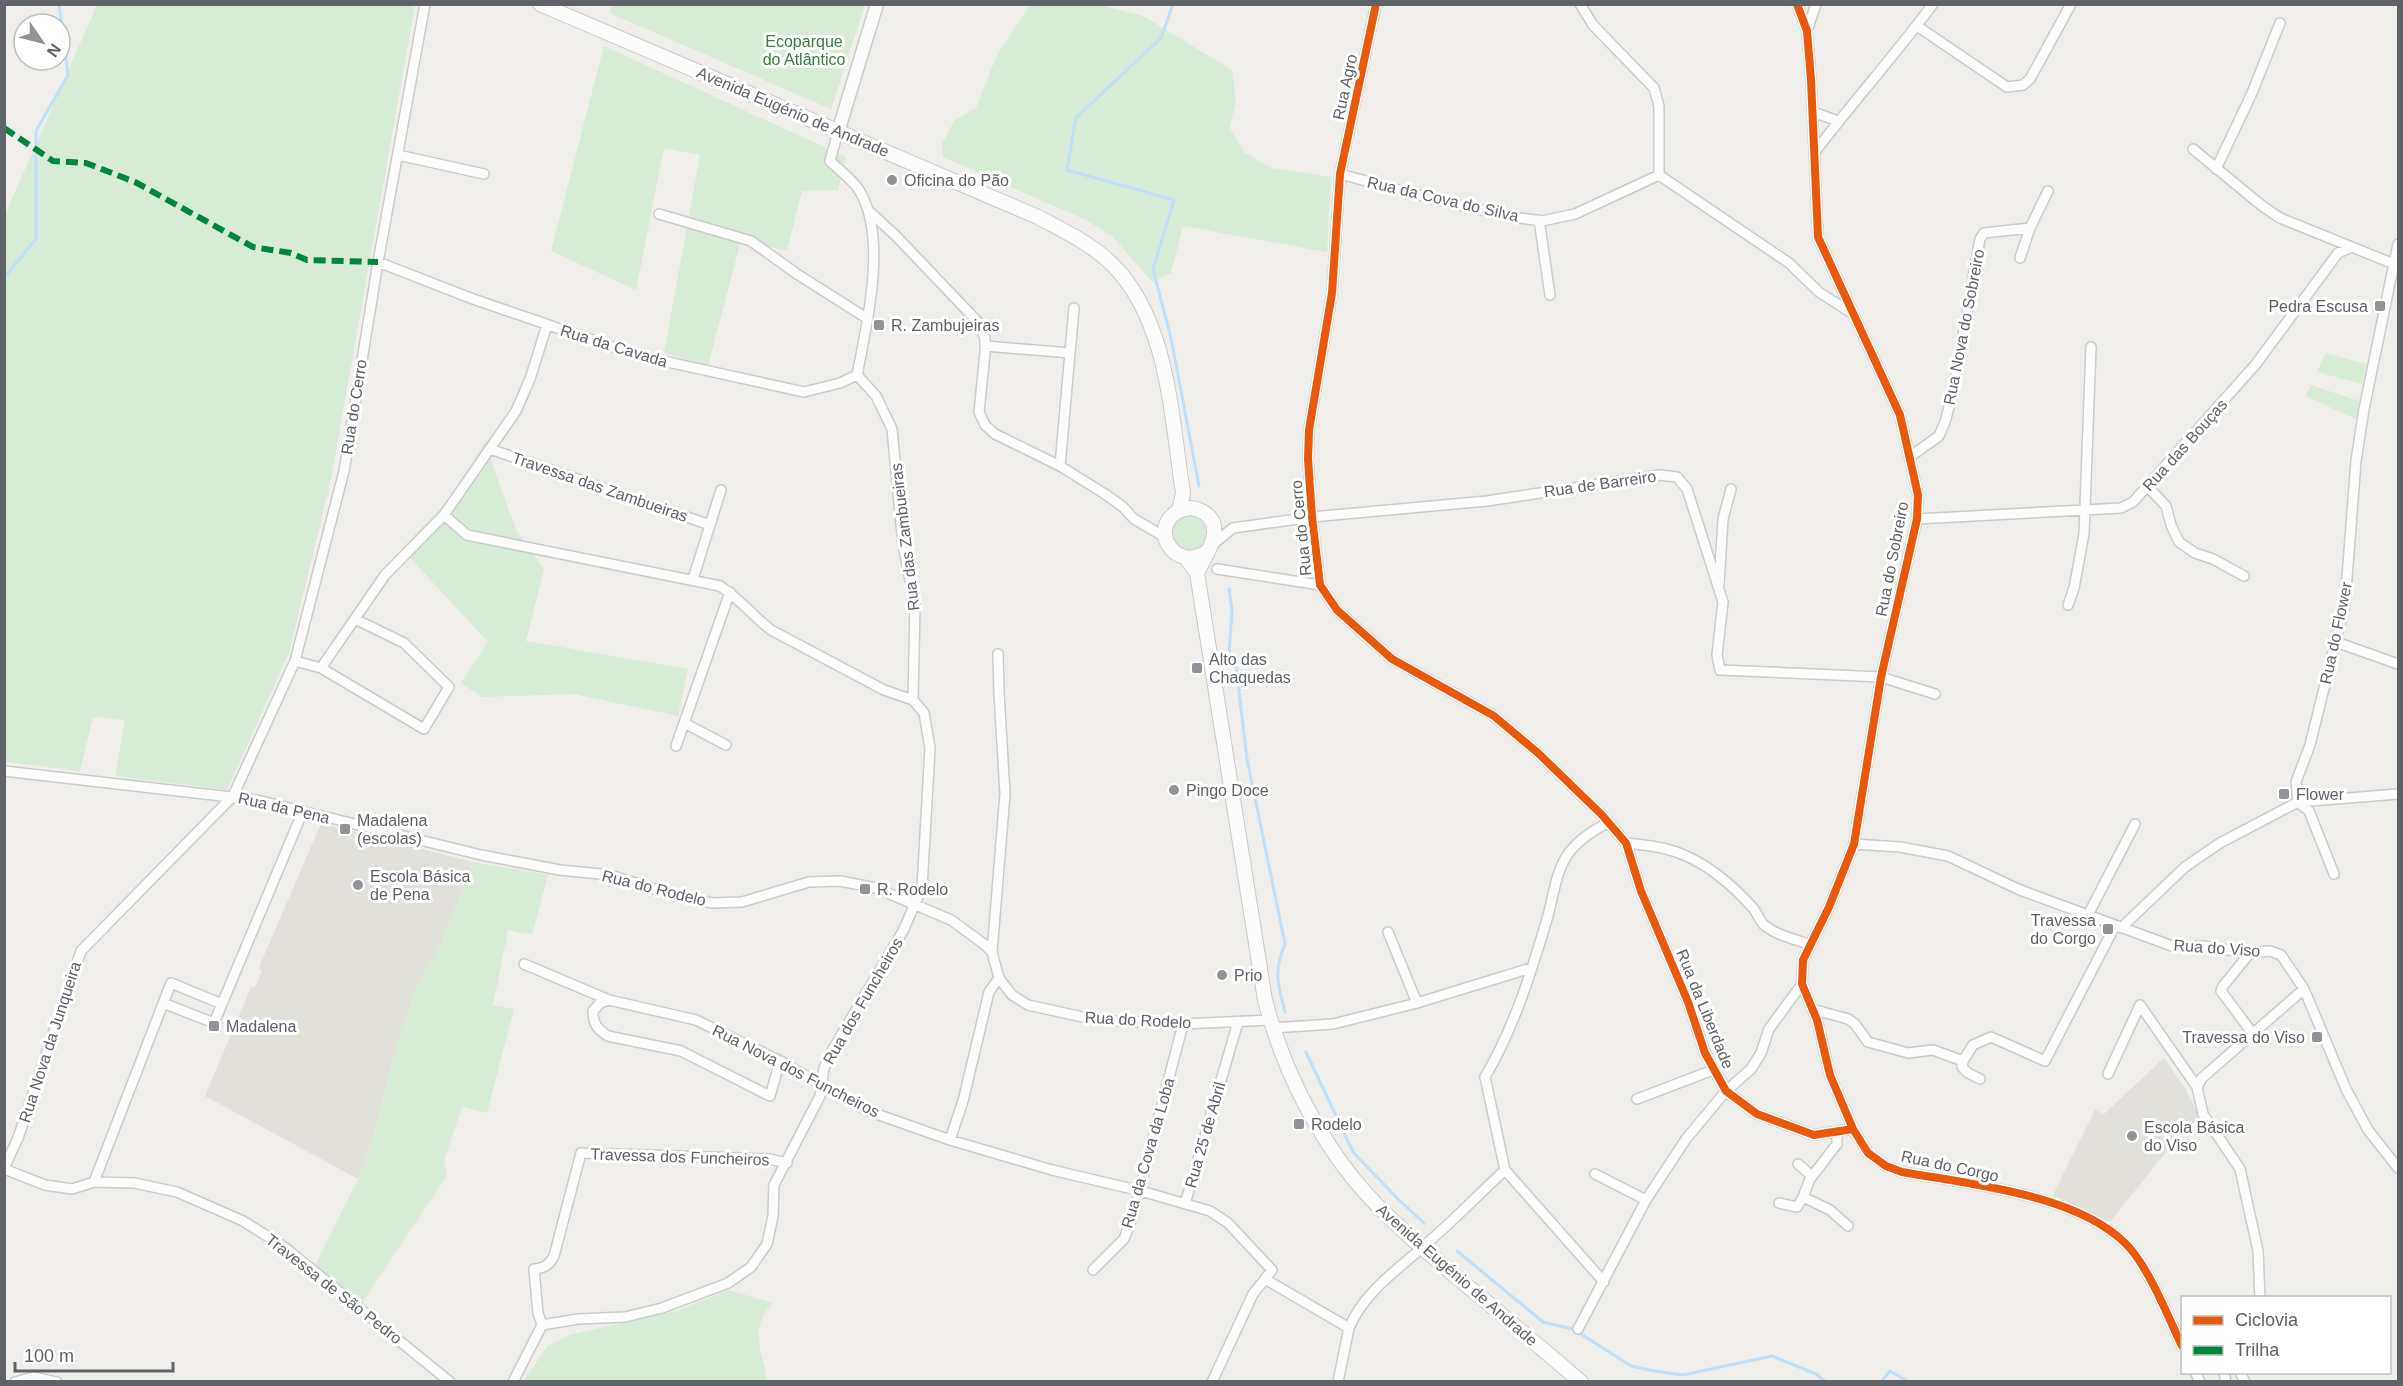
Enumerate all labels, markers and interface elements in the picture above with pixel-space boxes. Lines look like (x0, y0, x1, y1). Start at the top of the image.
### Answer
north arrow (12, 12, 72, 72)
park label: Ecoparque do Atlântico (763, 33, 845, 68)
text: N (44, 41, 64, 60)
street label: Rua Agro (1330, 53, 1360, 121)
street label: Avenida Eugénio de Andrade (694, 64, 892, 160)
place label: Oficina do Pão (904, 172, 1009, 189)
marker: Oficina do Pão (885, 173, 899, 187)
street label: Rua da Cova do Silva (1366, 173, 1520, 225)
street label: Rua Nova do Sobreiro (1941, 248, 1987, 406)
place label: Pedra Escusa (2268, 298, 2368, 315)
marker: Pedra Escusa (2373, 299, 2387, 313)
place label: R. Zambujeiras (891, 317, 999, 334)
marker: R. Zambujeiras (872, 318, 886, 332)
street label: Rua da Cavada (558, 322, 670, 370)
street label: Rua do Cerro (338, 358, 370, 456)
street label: Rua das Bouças (2139, 396, 2231, 494)
street label: Travessa das Zambueiras (510, 449, 690, 525)
street label: Rua das Zambueiras (888, 462, 922, 612)
street label: Rua de Barreiro (1543, 468, 1657, 500)
street label: Rua do Cerro (1288, 479, 1314, 577)
street label: Rua do Sobreiro (1873, 500, 1911, 618)
street label: Rua do Flower (2317, 580, 2355, 686)
place label: Alto das Chaquedas (1209, 651, 1291, 686)
marker: Alto das Chaquedas (1190, 661, 1204, 675)
place label: Pingo Doce (1186, 782, 1269, 799)
marker: Pingo Doce (1167, 783, 1181, 797)
place label: Flower (2296, 786, 2345, 803)
marker: Flower (2277, 787, 2291, 801)
street label: Rua da Pena (237, 789, 332, 827)
place label: Madalena (escolas) (357, 812, 427, 847)
marker: Madalena (escolas) (338, 822, 352, 836)
street label: Rua do Rodelo (600, 867, 708, 909)
place label: Escola Básica de Pena (370, 868, 471, 903)
marker: Escola Básica de Pena (351, 878, 365, 892)
place label: R. Rodelo (877, 881, 948, 898)
marker: R. Rodelo (858, 882, 872, 896)
place label: Travessa do Corgo (2030, 912, 2096, 947)
marker: Travessa do Corgo (2101, 922, 2115, 936)
street label: Rua dos Funcheiros (820, 935, 906, 1067)
street label: Rua do Viso (2173, 936, 2261, 960)
street label: Rua da Liberdade (1673, 947, 1737, 1071)
street label: Rua Nova da Junqueira (16, 959, 84, 1125)
place label: Prio (1234, 967, 1263, 984)
marker: Prio (1215, 968, 1229, 982)
street label: Rua do Rodelo (1084, 1009, 1192, 1031)
place label: Madalena (226, 1018, 296, 1035)
marker: Madalena (207, 1019, 221, 1033)
street label: Rua Nova dos Funcheiros (710, 1021, 882, 1121)
place label: Travessa do Viso (2182, 1029, 2305, 1046)
marker: Travessa do Viso (2310, 1030, 2324, 1044)
street label: Rua da Cova da Loba (1118, 1076, 1178, 1230)
street label: Rua 25 de Abril (1182, 1080, 1228, 1190)
place label: Rodelo (1311, 1116, 1362, 1133)
marker: Rodelo (1292, 1117, 1306, 1131)
place label: Escola Básica do Viso (2144, 1119, 2245, 1154)
marker: Escola Básica do Viso (2125, 1129, 2139, 1143)
street label: Travessa dos Funcheiros (590, 1145, 770, 1169)
street label: Rua do Corgo (1900, 1147, 2001, 1185)
street label: Avenida Eugénio de Andrade (1373, 1201, 1541, 1349)
street label: Travessa de São Pedro (263, 1231, 405, 1347)
legend (2181, 1296, 2391, 1374)
text: Ciclovia (2235, 1310, 2299, 1330)
scale bar (15, 1335, 172, 1373)
text: Trilha (2235, 1340, 2280, 1360)
text: 100 m (24, 1346, 74, 1366)

